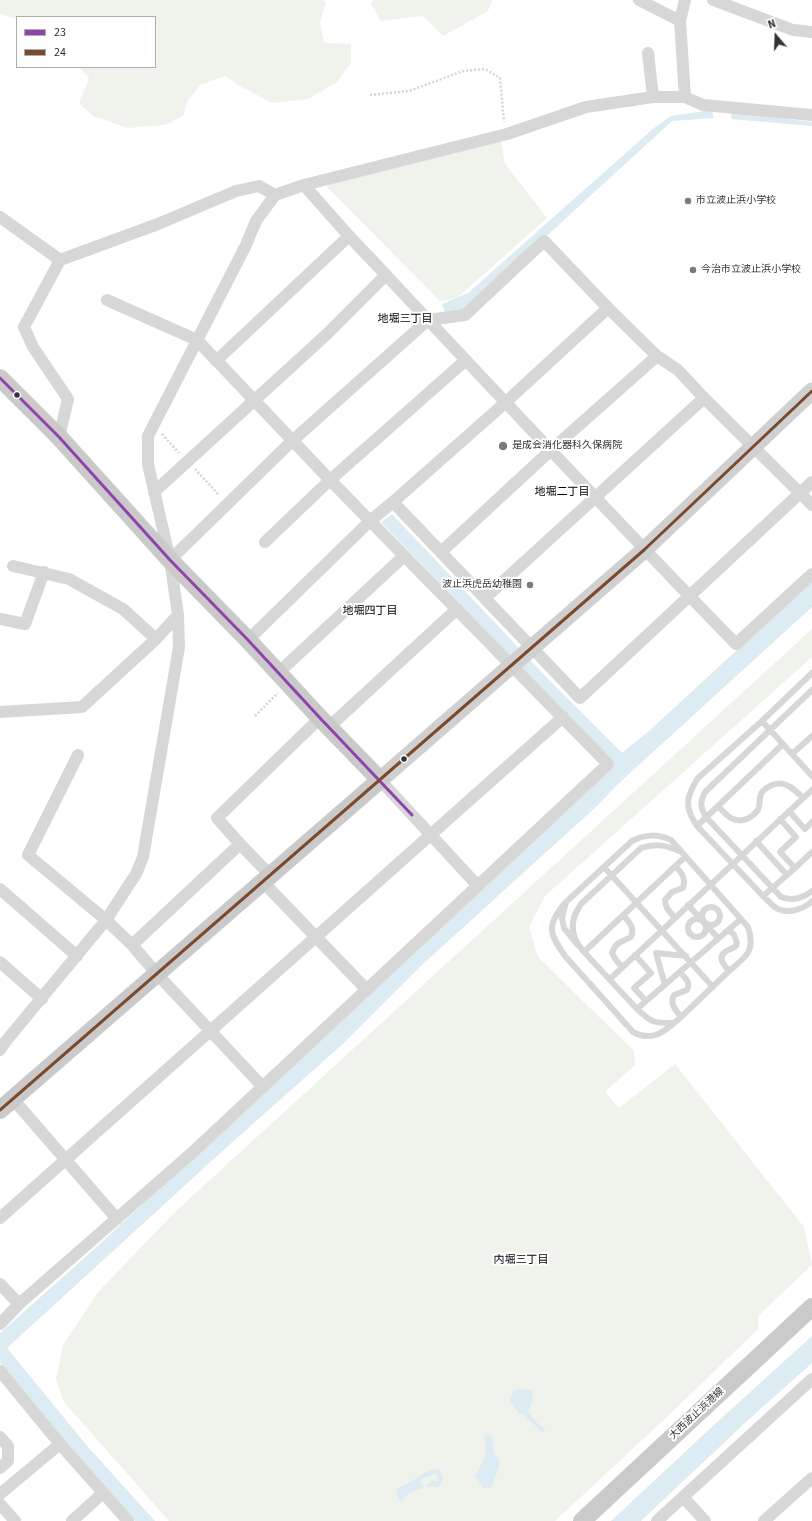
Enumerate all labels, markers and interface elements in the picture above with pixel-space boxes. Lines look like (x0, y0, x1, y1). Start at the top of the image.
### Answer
legend (16, 16, 156, 68)
north arrow (756, 16, 796, 56)
text: N (766, 16, 778, 32)
text: 23 (54, 24, 66, 41)
text: 24 (54, 44, 66, 61)
place label: 市立波止浜小学校 (696, 195, 776, 207)
marker: 市立波止浜小学校 (683, 196, 693, 206)
place label: 今治市立波止浜小学校 (701, 264, 801, 276)
marker: 今治市立波止浜小学校 (688, 265, 698, 275)
district label: 地堀三丁目 (378, 313, 432, 327)
unlabelled marker (12, 390, 22, 400)
marker: 是成会消化器科久保病院 (497, 440, 509, 452)
place label: 是成会消化器科久保病院 (512, 440, 622, 452)
district label: 地堀二丁目 (535, 486, 589, 500)
place label: 波止浜虎岳幼稚園 (442, 579, 522, 591)
marker: 波止浜虎岳幼稚園 (525, 580, 535, 590)
district label: 地堀四丁目 (343, 605, 397, 619)
unlabelled marker (399, 754, 409, 764)
district label: 内堀三丁目 (494, 1254, 548, 1268)
street label: 大西波止浜港線 (667, 1386, 727, 1442)

